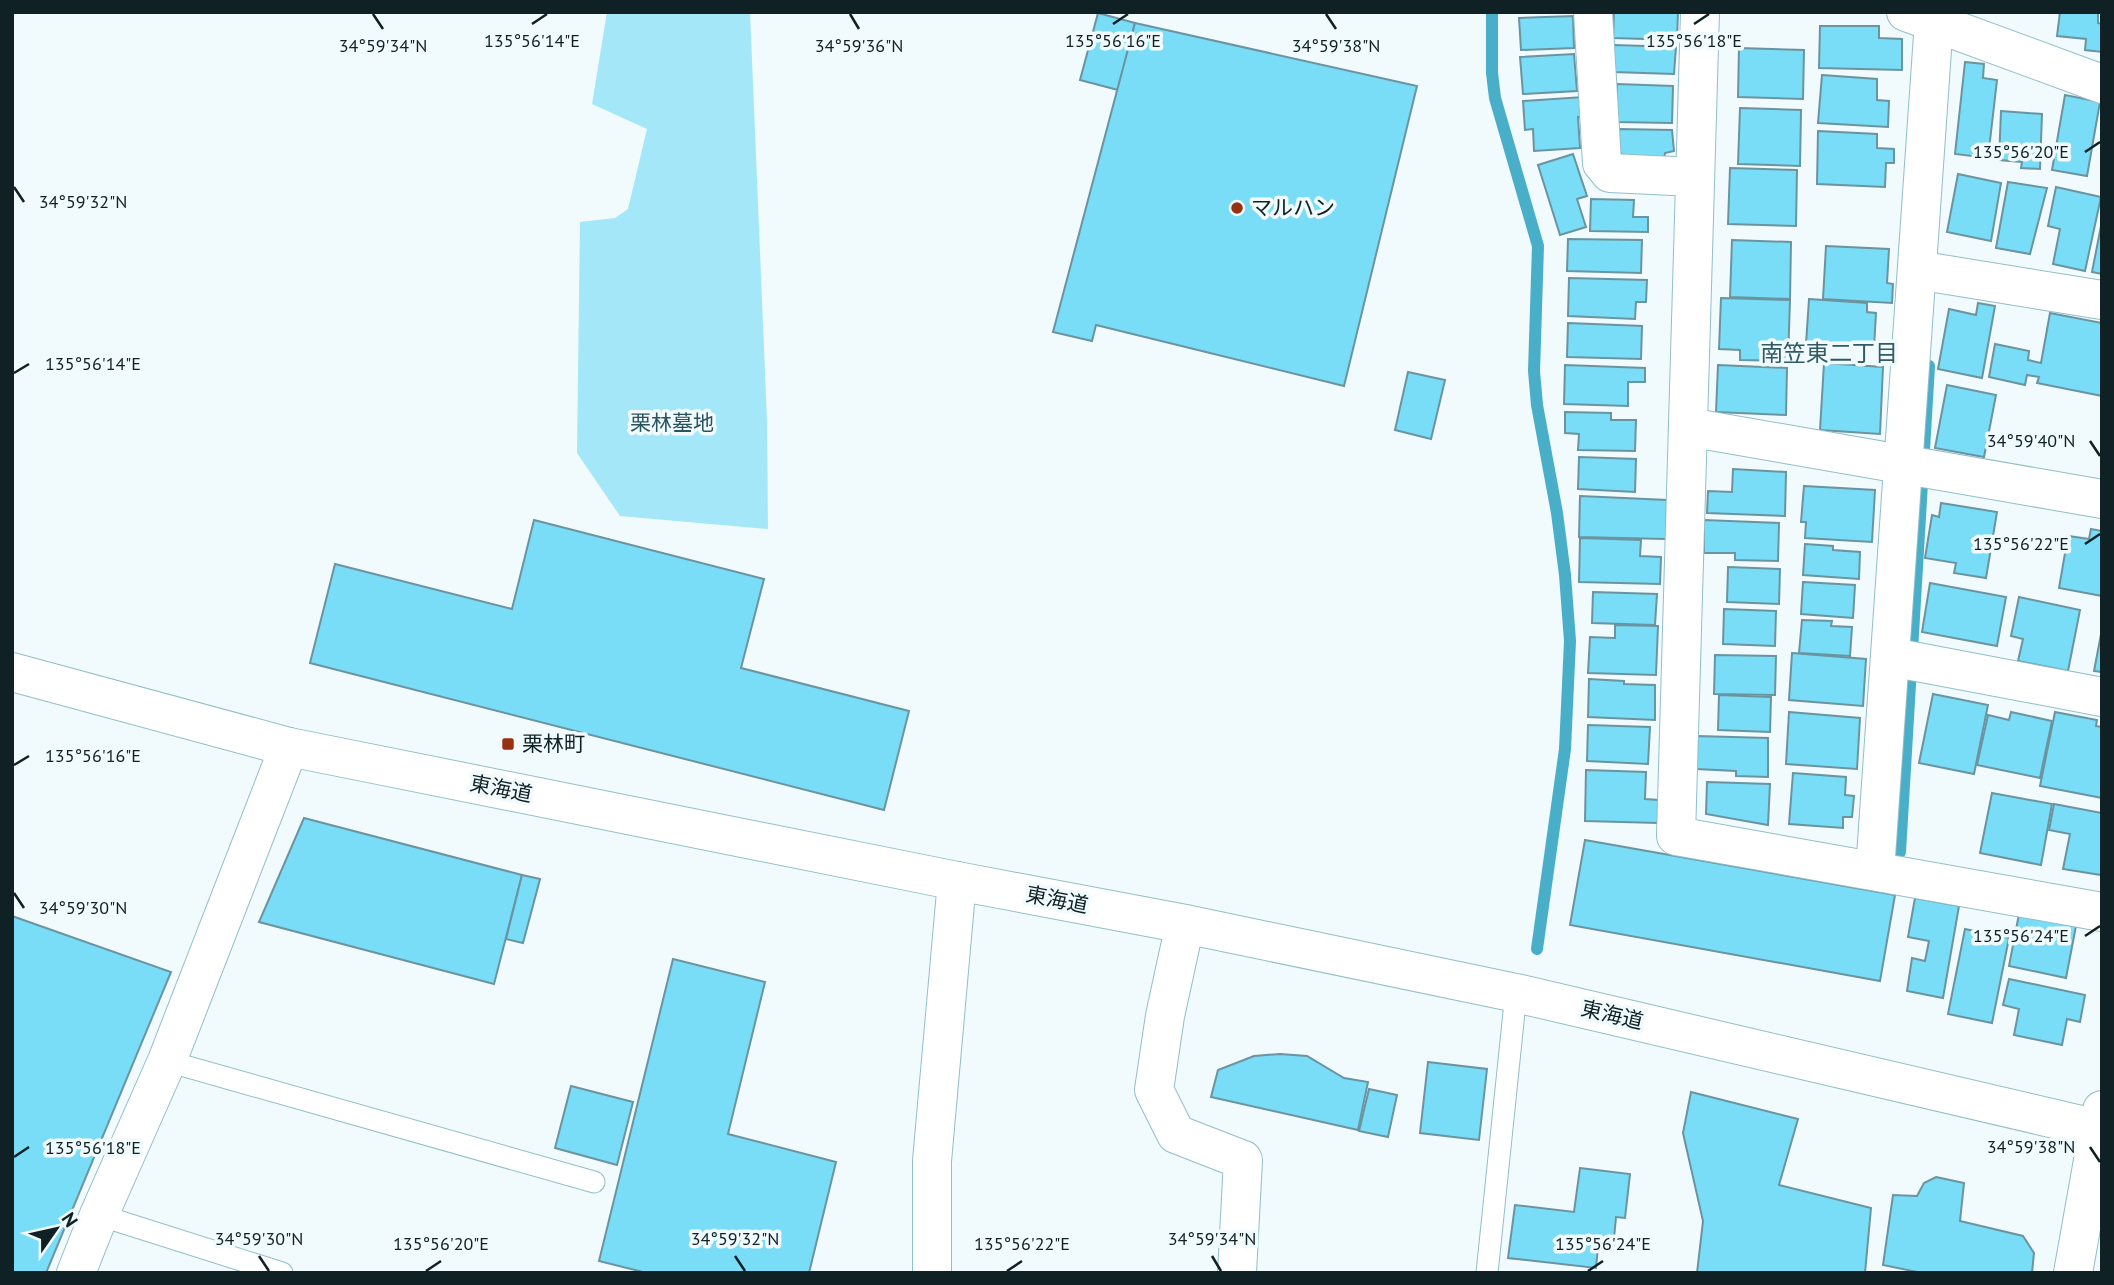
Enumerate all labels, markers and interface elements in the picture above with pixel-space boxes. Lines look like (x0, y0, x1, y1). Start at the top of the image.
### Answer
text: 135°56'14"E (484, 29, 580, 52)
text: 135°56'16"E (1065, 29, 1161, 52)
text: 135°56'18"E (1646, 29, 1742, 52)
text: 34°59'34"N (339, 34, 427, 57)
text: 34°59'36"N (815, 34, 903, 57)
text: 34°59'38"N (1292, 34, 1380, 57)
text: 135°56'20"E (1973, 140, 2069, 163)
text: 34°59'32"N (39, 190, 127, 213)
place label: マルハン (1251, 194, 1335, 221)
marker: マルハン (1229, 200, 1245, 216)
district label: 南笠東二丁目 (1760, 338, 1898, 367)
text: 135°56'14"E (45, 352, 141, 375)
park label: 栗林墓地 (630, 409, 714, 436)
text: 34°59'40"N (1987, 429, 2075, 452)
text: 135°56'22"E (1973, 532, 2069, 555)
place label: 栗林町 (522, 730, 585, 757)
marker: 栗林町 (500, 736, 516, 752)
text: 135°56'16"E (45, 744, 141, 767)
street label: 東海道 (468, 769, 535, 808)
street label: 東海道 (1024, 880, 1091, 919)
text: 34°59'30"N (39, 896, 127, 919)
text: 135°56'24"E (1973, 924, 2069, 947)
street label: 東海道 (1578, 994, 1646, 1035)
text: 34°59'38"N (1987, 1135, 2075, 1158)
text: 135°56'18"E (45, 1136, 141, 1159)
north arrow (21, 1194, 91, 1264)
text: N (57, 1208, 84, 1231)
text: 34°59'30"N (215, 1227, 303, 1250)
text: 34°59'32"N (691, 1227, 779, 1250)
text: 34°59'34"N (1168, 1227, 1256, 1250)
text: 135°56'20"E (393, 1232, 489, 1255)
text: 135°56'22"E (974, 1232, 1070, 1255)
text: 135°56'24"E (1555, 1232, 1651, 1255)

